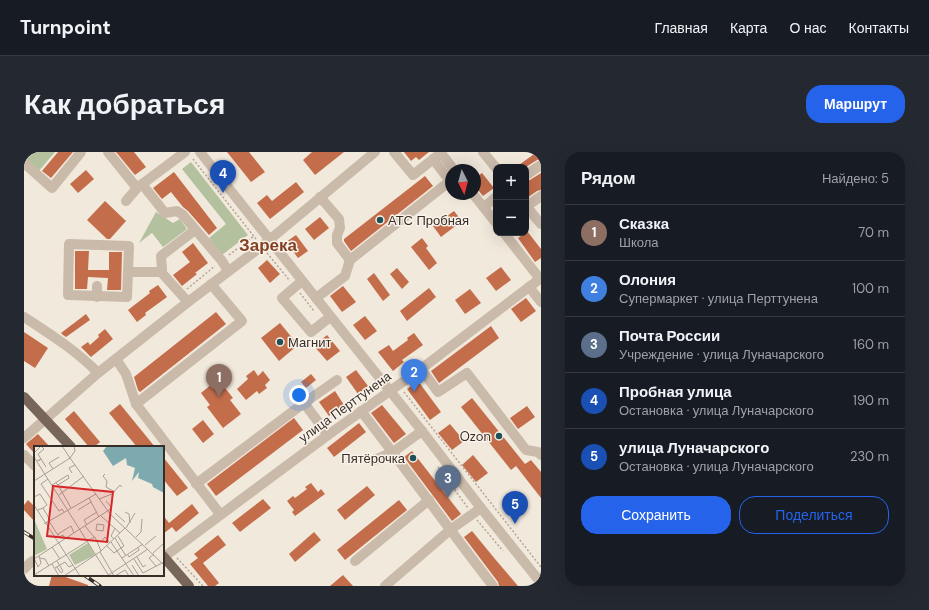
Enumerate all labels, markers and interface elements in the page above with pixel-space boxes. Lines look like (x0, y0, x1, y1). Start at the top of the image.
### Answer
text: Turnpoint (20, 15, 111, 40)
text: Главная (655, 19, 708, 37)
text: Карта (730, 19, 767, 37)
text: О нас (789, 19, 827, 37)
text: Контакты (849, 19, 909, 37)
button: Маршрут (806, 85, 905, 123)
text: Как добраться (24, 86, 225, 123)
pin: 4 (210, 160, 236, 193)
north arrow (445, 164, 481, 200)
map controls (493, 164, 529, 236)
button: + (493, 164, 529, 200)
text: Рядом (581, 167, 636, 189)
text: Найдено: 5 (822, 170, 889, 187)
button: − (493, 200, 529, 236)
place label: АТС Пробная (388, 212, 469, 229)
text: Сказка (619, 214, 669, 234)
marker: АТС Пробная (375, 215, 385, 225)
text: 1 (592, 224, 596, 241)
text: 70 m (858, 224, 889, 241)
district label: Зарека (239, 234, 297, 256)
text: Школа (619, 234, 659, 251)
text: Олония (619, 270, 676, 290)
text: 2 (590, 280, 598, 297)
text: 100 m (852, 280, 889, 297)
text: Супермаркет · улица Перттунена (619, 290, 818, 307)
text: Почта России (619, 326, 720, 346)
place label: Магнит (288, 334, 331, 351)
text: 3 (590, 336, 598, 353)
text: 160 m (853, 336, 889, 353)
marker: Магнит (275, 337, 285, 347)
text: Учреждение · улица Луначарского (619, 346, 824, 363)
pin: 2 (401, 359, 427, 392)
pin: 1 (206, 364, 232, 397)
street label: улица Перттунена (295, 367, 395, 446)
text: Пробная улица (619, 382, 732, 402)
your location (289, 385, 309, 405)
text: 4 (590, 392, 598, 409)
text: 190 m (853, 392, 889, 409)
text: Остановка · улица Луначарского (619, 402, 814, 419)
place label: Ozon (460, 428, 491, 445)
marker: Ozon (494, 431, 504, 441)
text: улица Луначарского (619, 438, 769, 458)
inset map (34, 446, 164, 576)
text: 5 (590, 448, 598, 465)
text: 230 m (850, 448, 889, 465)
place label: Пятёрочка (341, 450, 406, 467)
marker: Пятёрочка (408, 453, 418, 463)
text: Остановка · улица Луначарского (619, 458, 814, 475)
pin: 3 (435, 465, 461, 498)
pin: 5 (502, 491, 528, 524)
button: Сохранить (581, 496, 731, 534)
button: Поделиться (739, 496, 889, 534)

